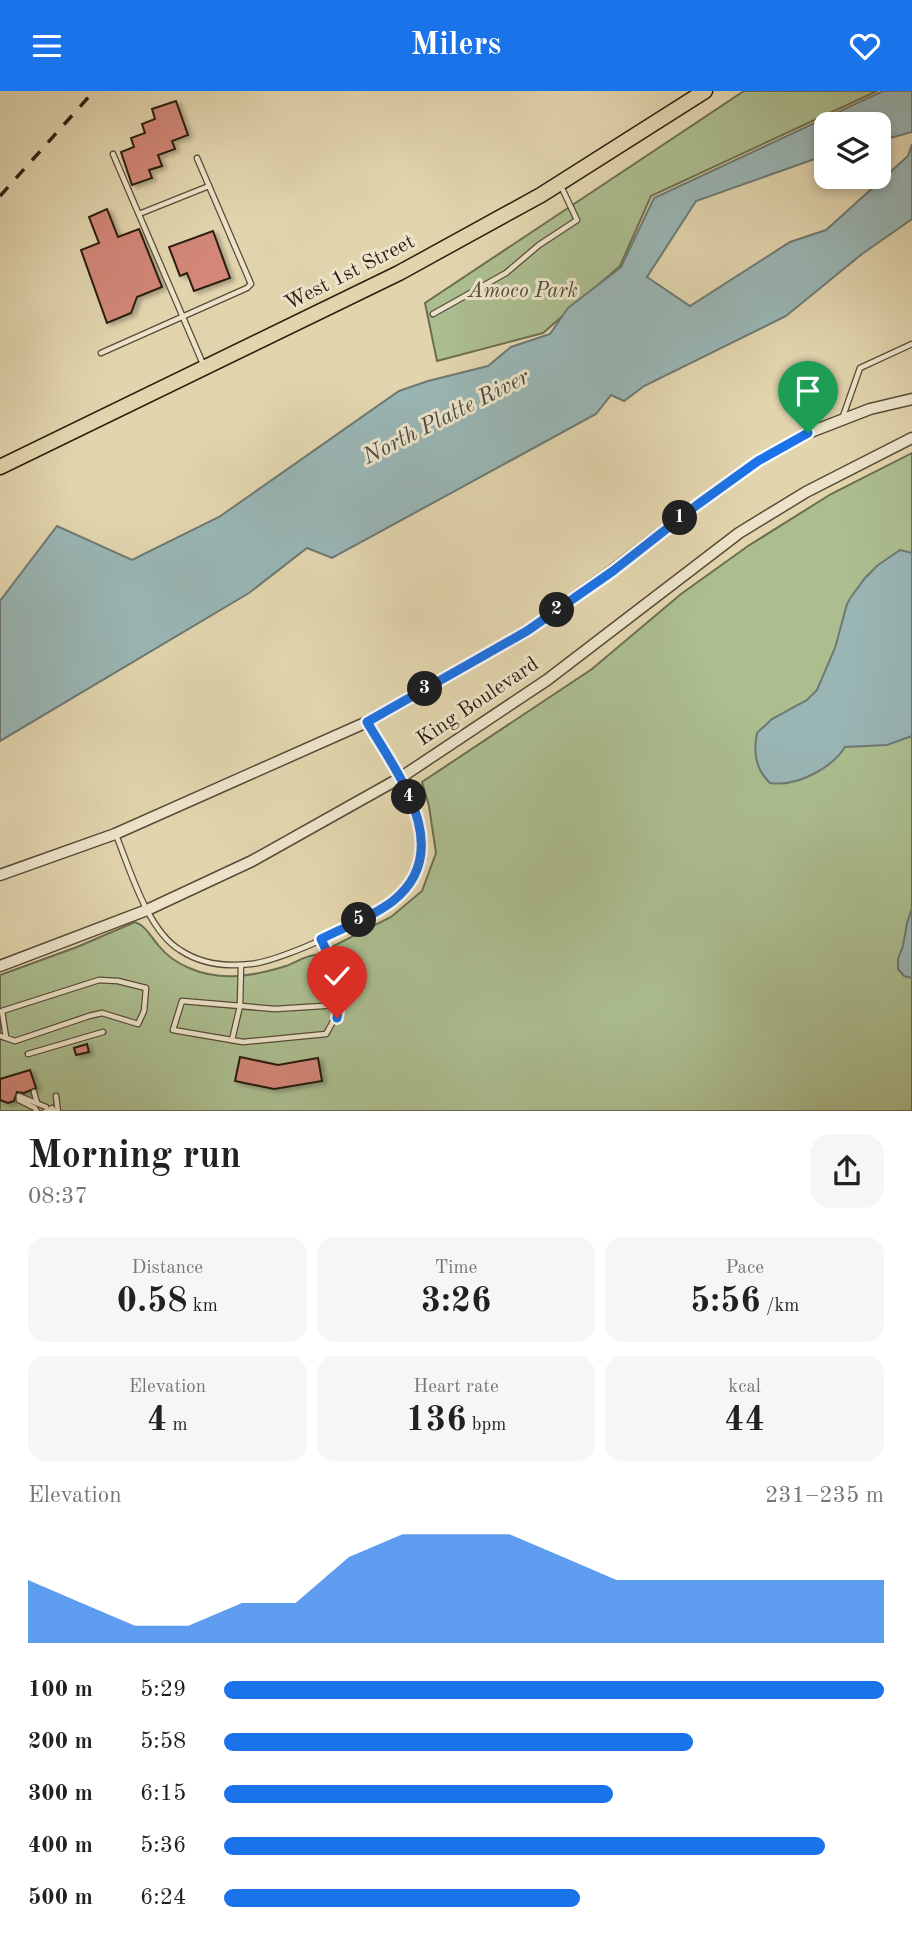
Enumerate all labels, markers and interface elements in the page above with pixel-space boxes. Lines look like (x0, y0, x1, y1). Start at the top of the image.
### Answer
icon: menu (28, 27, 66, 65)
icon: heart (846, 27, 884, 65)
text: Milers (411, 30, 501, 62)
map controls (814, 112, 891, 189)
button: layers (814, 112, 891, 189)
street label: West 1st Street (282, 231, 418, 315)
park label: Amoco Park (467, 281, 578, 302)
pin (778, 361, 838, 433)
water label: North Platte River (358, 365, 534, 469)
icon: arrive (789, 372, 827, 410)
pin: 1 (662, 501, 698, 535)
text: 1 (674, 508, 685, 527)
pin: 2 (540, 593, 574, 627)
text: 2 (551, 600, 562, 619)
street label: King Boulevard (413, 654, 543, 750)
pin: 3 (408, 671, 442, 707)
text: 3 (419, 679, 430, 698)
pin: 4 (392, 779, 426, 815)
text: 4 (403, 787, 414, 806)
pin: 5 (342, 903, 376, 937)
text: 5 (353, 910, 364, 929)
pin (307, 946, 367, 1018)
icon: check (318, 957, 356, 995)
button: share (810, 1134, 884, 1208)
text: Morning run (28, 1138, 241, 1176)
text: 08:37 (28, 1185, 88, 1208)
text: Distance (132, 1259, 203, 1278)
text: Time (435, 1259, 477, 1278)
text: Pace (725, 1259, 764, 1278)
text: 0.58 (117, 1284, 188, 1319)
text: 3:26 (421, 1284, 491, 1319)
text: 5:56 (690, 1284, 761, 1319)
text: km (188, 1297, 218, 1316)
text: /km (761, 1297, 799, 1316)
text: Elevation (129, 1378, 206, 1397)
text: Heart rate (413, 1378, 499, 1397)
text: kcal (728, 1378, 761, 1397)
text: 4 (147, 1403, 167, 1438)
text: 136 (406, 1403, 466, 1438)
text: 44 (724, 1403, 765, 1438)
text: m (167, 1416, 188, 1435)
text: bpm (466, 1416, 506, 1435)
text: Elevation (28, 1484, 122, 1507)
text: 231–235 m (765, 1484, 884, 1507)
text: 100 m (28, 1678, 93, 1701)
text: 5:29 (140, 1678, 186, 1701)
text: 200 m (28, 1730, 93, 1753)
text: 5:58 (140, 1730, 186, 1753)
text: 300 m (28, 1782, 93, 1805)
text: 6:15 (140, 1782, 186, 1805)
text: 400 m (28, 1834, 93, 1857)
text: 5:36 (140, 1834, 186, 1857)
text: 500 m (28, 1886, 93, 1909)
text: 6:24 (140, 1886, 186, 1909)

